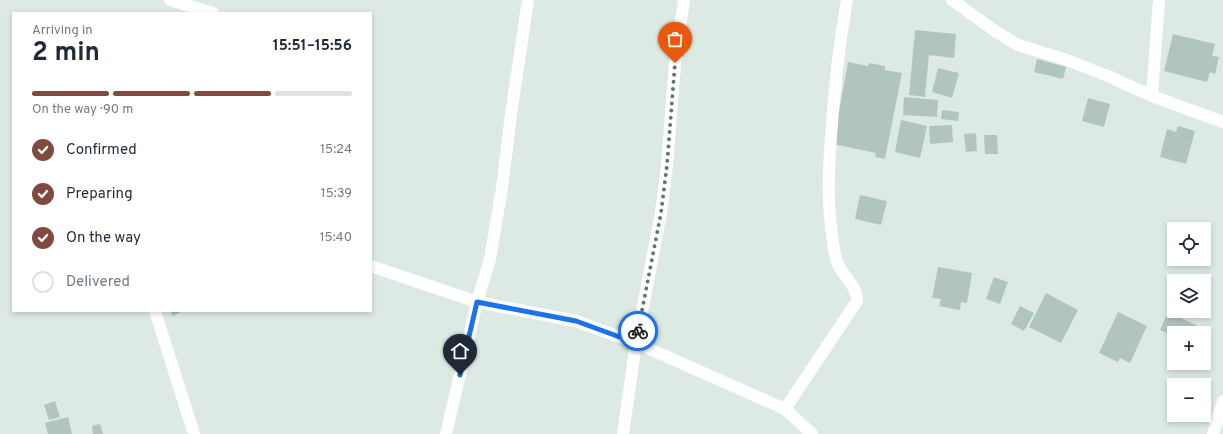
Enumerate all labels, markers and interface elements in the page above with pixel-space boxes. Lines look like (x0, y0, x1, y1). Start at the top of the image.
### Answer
pin (658, 22, 692, 63)
text: Arriving in (32, 23, 93, 39)
icon: bag (664, 28, 686, 50)
text: 2 min (32, 37, 100, 70)
text: 15:51–15:56 (273, 37, 352, 56)
text: On the way · 90 m (32, 102, 133, 118)
icon: check (32, 139, 54, 161)
text: Confirmed (66, 141, 137, 160)
text: 15:24 (320, 142, 352, 158)
icon: check (32, 183, 54, 205)
text: Preparing (66, 185, 133, 204)
text: 15:39 (321, 186, 352, 202)
map controls (1167, 222, 1211, 422)
button: locate (1167, 222, 1211, 266)
icon: check (32, 227, 54, 249)
text: On the way (66, 229, 141, 248)
text: 15:40 (320, 230, 352, 246)
text: Delivered (66, 273, 130, 292)
button: layers (1167, 274, 1211, 318)
courier (618, 311, 658, 351)
icon: bike (627, 320, 649, 342)
button: + (1167, 326, 1211, 370)
pin (443, 334, 477, 375)
icon: home (449, 340, 471, 362)
button: − (1167, 378, 1211, 422)

